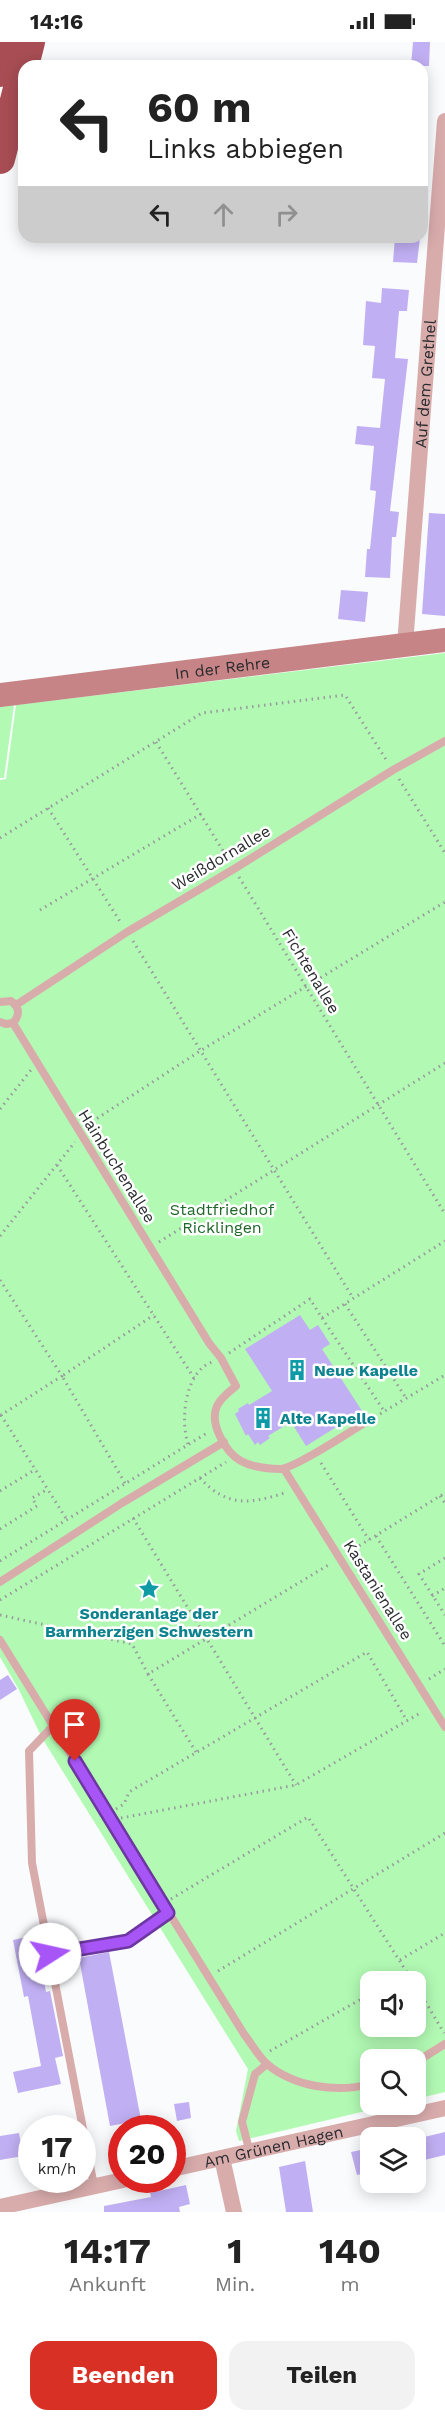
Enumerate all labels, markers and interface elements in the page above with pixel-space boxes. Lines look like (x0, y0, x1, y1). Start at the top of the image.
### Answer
text: 14:16 (30, 9, 83, 34)
text: 60 m (147, 83, 251, 132)
icon: left (48, 84, 126, 162)
text: Links abbiegen (147, 133, 344, 165)
icon: left (144, 198, 177, 231)
icon: ahead (207, 198, 240, 231)
icon: right (270, 198, 303, 231)
street label: Auf dem Grethel (411, 319, 439, 449)
street label: In der Rehre (174, 652, 271, 683)
street label: Weißdornallee (168, 821, 274, 895)
street label: Fichtenallee (278, 925, 344, 1017)
street label: Hainbuchenallee (74, 1106, 160, 1226)
park label: Stadtfriedhof Ricklingen (170, 1200, 275, 1237)
building icon: Neue Kapelle (285, 1358, 309, 1382)
place label: Neue Kapelle (314, 1361, 418, 1380)
building icon: Alte Kapelle (251, 1406, 275, 1430)
place label: Alte Kapelle (280, 1409, 376, 1428)
street label: Kastanienallee (340, 1537, 416, 1643)
place icon: Sonderanlage der Barmherzigen Schwestern (137, 1577, 161, 1601)
place label: Sonderanlage der Barmherzigen Schwestern (45, 1604, 253, 1641)
pin (49, 1699, 100, 1761)
icon: arrive (58, 1708, 91, 1741)
position arrow (18, 1922, 82, 1986)
map controls (360, 1971, 426, 2193)
button: sound (360, 1971, 426, 2037)
button: search (360, 2049, 426, 2115)
speed limit sign: 20 (108, 2115, 186, 2193)
street label: Am Grünen Hagen (202, 2122, 345, 2171)
button: layers (360, 2127, 426, 2193)
text: 17 (41, 2129, 73, 2164)
text: km/h (38, 2160, 76, 2178)
text: 14:17 (64, 2230, 151, 2272)
text: 1 (227, 2230, 243, 2272)
text: 140 (319, 2230, 381, 2272)
text: Ankunft (69, 2272, 146, 2296)
text: Min. (215, 2272, 255, 2296)
text: m (340, 2272, 360, 2296)
button: Beenden (30, 2341, 217, 2410)
button: Teilen (229, 2341, 415, 2410)

